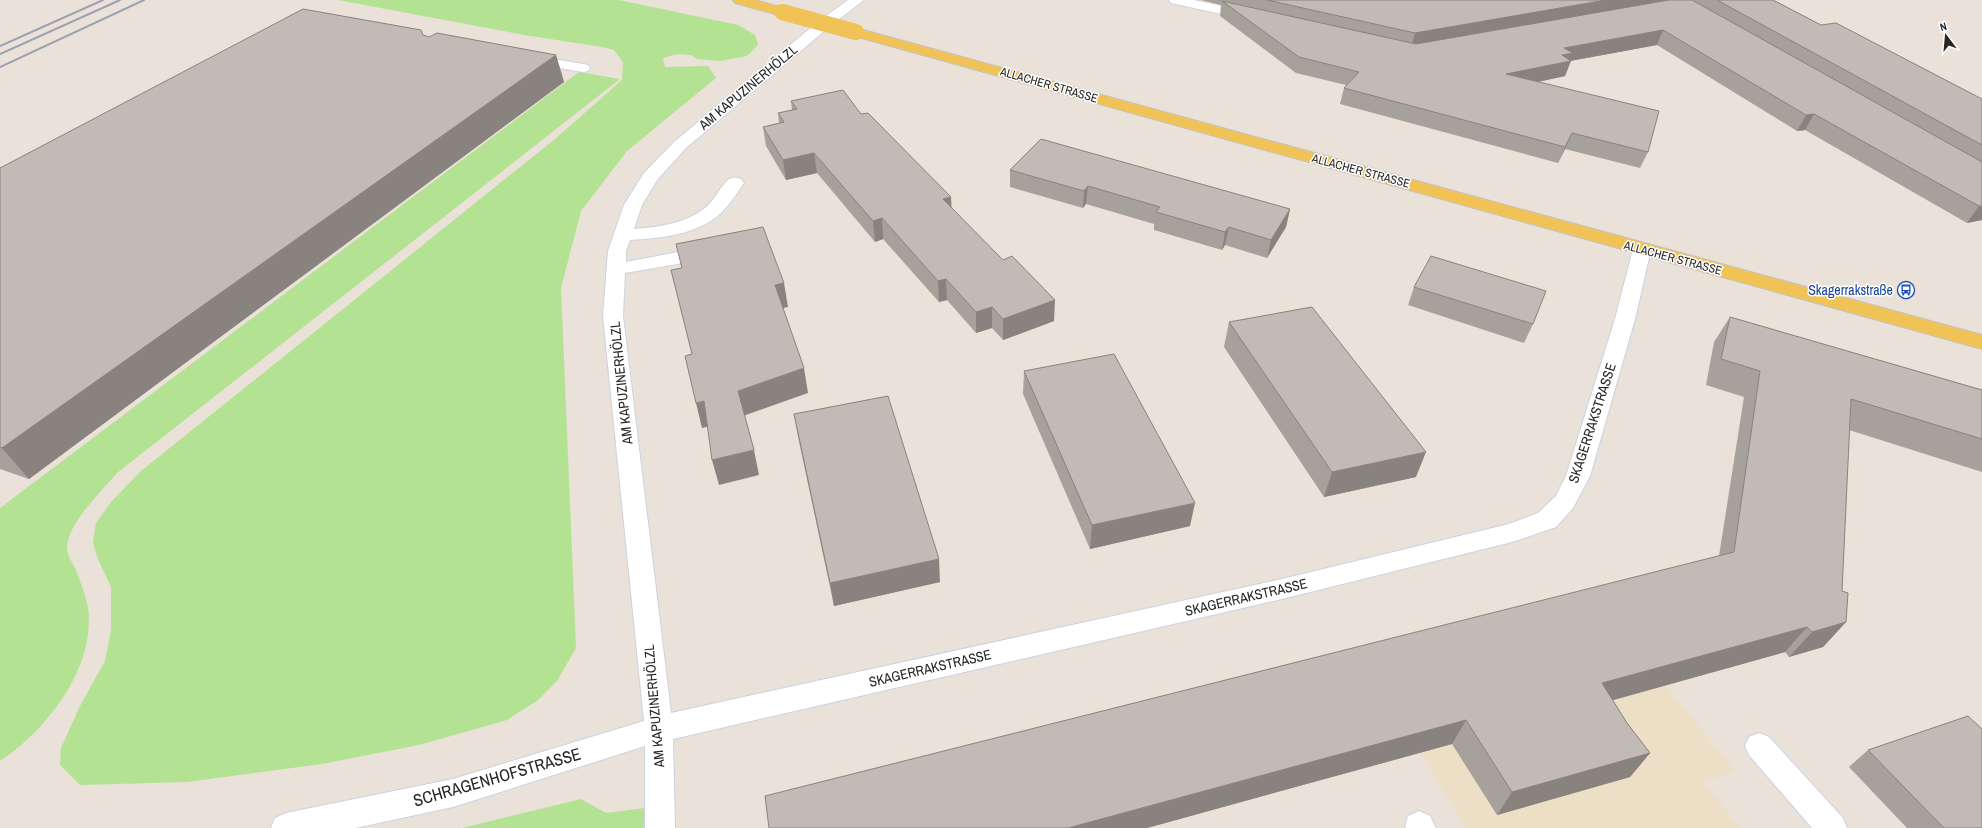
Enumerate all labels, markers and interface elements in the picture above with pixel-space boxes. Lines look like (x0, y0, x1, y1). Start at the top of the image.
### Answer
north arrow (1926, 16, 1966, 56)
text: N (1938, 19, 1948, 34)
street label: AM KAPUZINERHÖLZL (694, 40, 801, 134)
street label: ALLACHER STRASSE (997, 63, 1100, 107)
street label: ALLACHER STRASSE (1309, 150, 1412, 192)
street label: ALLACHER STRASSE (1621, 237, 1724, 279)
bus stop icon: Skagerrakstraße (1896, 280, 1916, 300)
place label: Skagerrakstraße (1808, 281, 1893, 299)
street label: AM KAPUZINERHÖLZL (606, 320, 636, 446)
street label: SKAGERRAKSTRASSE (1564, 361, 1620, 485)
street label: SKAGERRAKSTRASSE (1183, 574, 1309, 620)
street label: AM KAPUZINERHÖLZL (640, 643, 668, 769)
street label: SKAGERRAKSTRASSE (867, 645, 993, 691)
street label: SCHRAGENHOFSTRASSE (410, 742, 583, 811)

